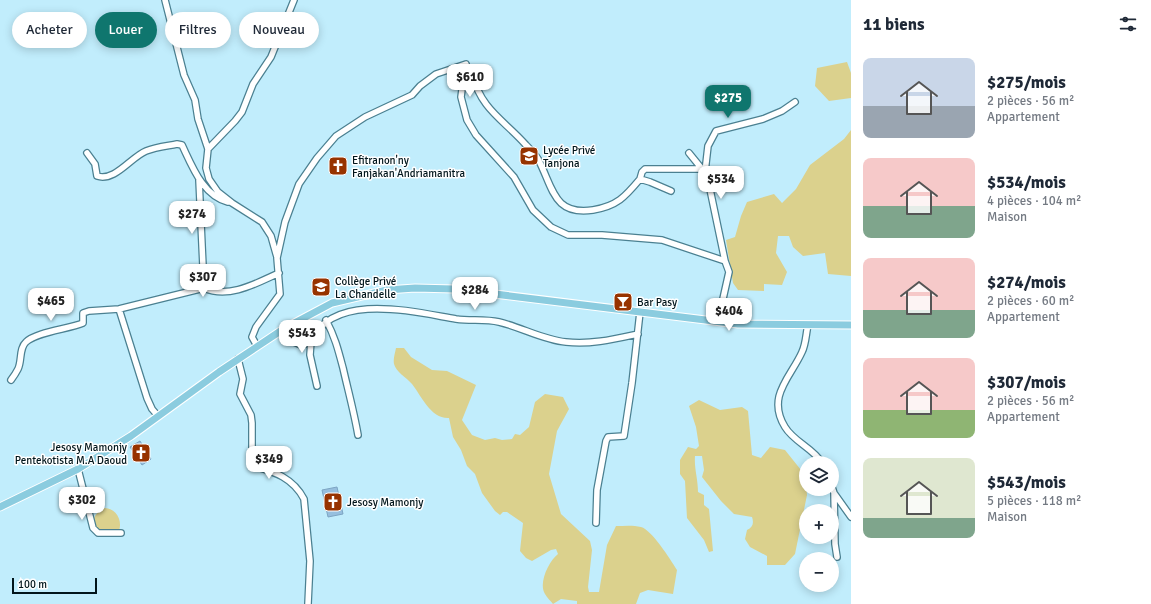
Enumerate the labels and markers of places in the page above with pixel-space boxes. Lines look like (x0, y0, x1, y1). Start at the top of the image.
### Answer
pin: $610 (446, 64, 494, 98)
pin: $275 (704, 85, 752, 119)
place label: Lycée Privé Tanjona (543, 144, 595, 170)
school or university icon: Lycée Privé Tanjona (518, 145, 540, 167)
place label: Efitranon'ny Fanjakan'Andriamanitra (352, 154, 465, 180)
church icon: Efitranon'ny Fanjakan'Andriamanitra (327, 155, 349, 177)
pin: $534 (697, 166, 745, 200)
pin: $274 (168, 201, 216, 235)
pin: $307 (179, 264, 227, 298)
place label: Collège Privé La Chandelle (335, 275, 396, 301)
school or university icon: Collège Privé La Chandelle (310, 276, 332, 298)
pin: $284 (451, 277, 499, 311)
pin: $465 (27, 288, 75, 322)
bar icon: Bar Pasy (612, 291, 634, 313)
place label: Bar Pasy (637, 296, 678, 309)
pin: $404 (705, 298, 753, 332)
pin: $543 (278, 320, 326, 354)
place label: Jesosy Mamonjy Pentekotista M.A Daoud (15, 441, 128, 467)
church icon: Jesosy Mamonjy Pentekotista M.A Daoud (130, 442, 152, 464)
pin: $349 (245, 446, 293, 480)
pin: $302 (58, 487, 106, 521)
church icon: Jesosy Mamonjy (322, 491, 344, 513)
place label: Jesosy Mamonjy (347, 496, 424, 509)

